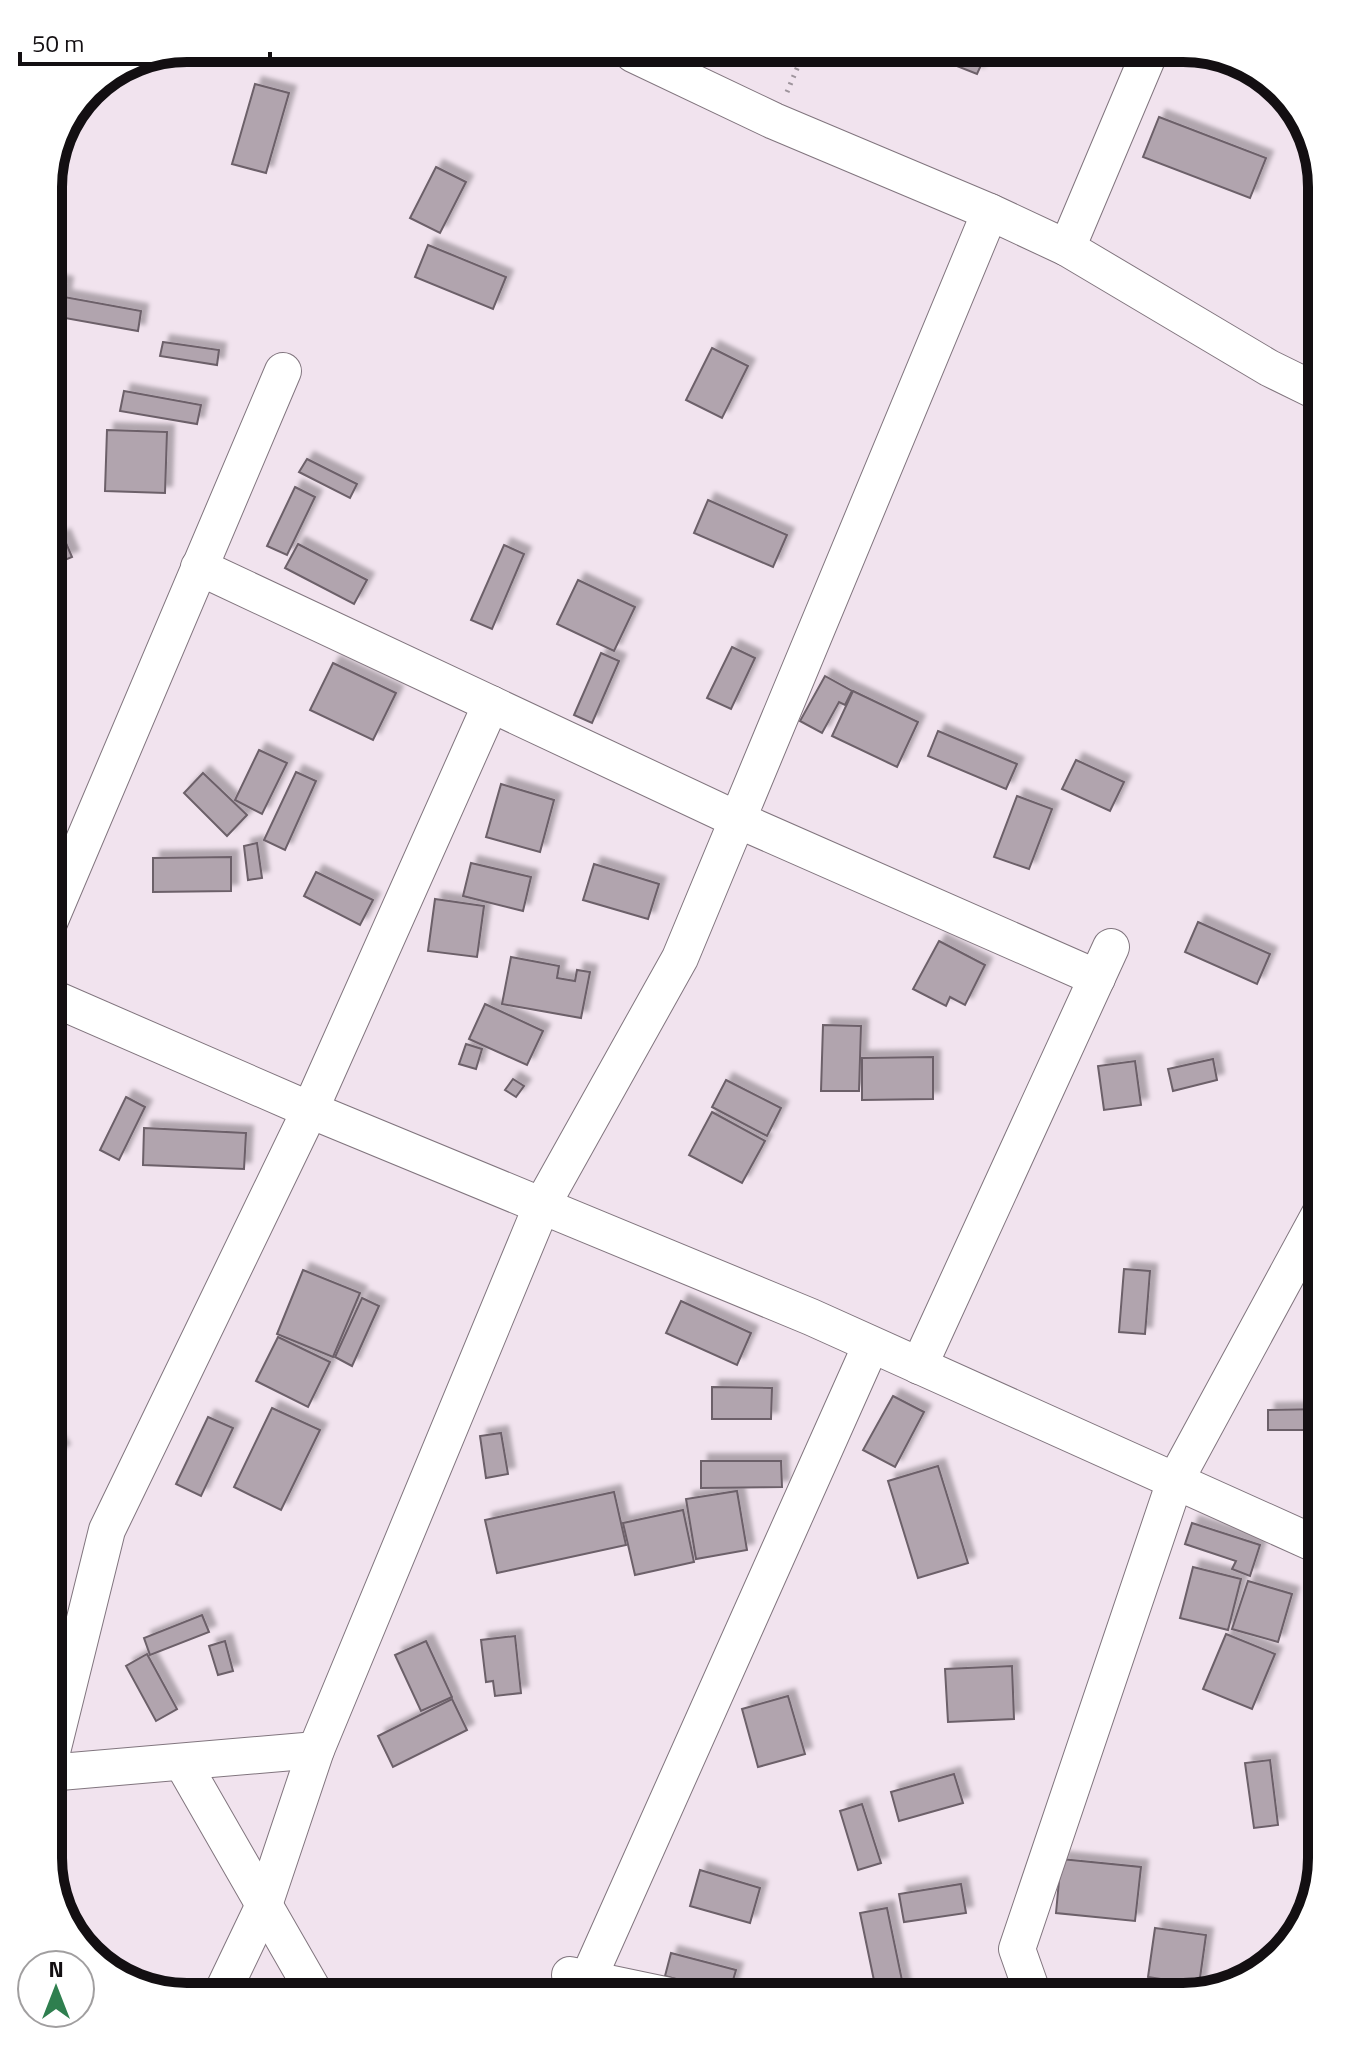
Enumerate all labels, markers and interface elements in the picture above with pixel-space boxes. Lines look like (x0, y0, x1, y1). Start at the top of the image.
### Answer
scale bar (20, 16, 270, 66)
text: 50 m (32, 25, 84, 61)
north arrow (16, 1949, 96, 2029)
text: N (48, 1952, 64, 1986)

